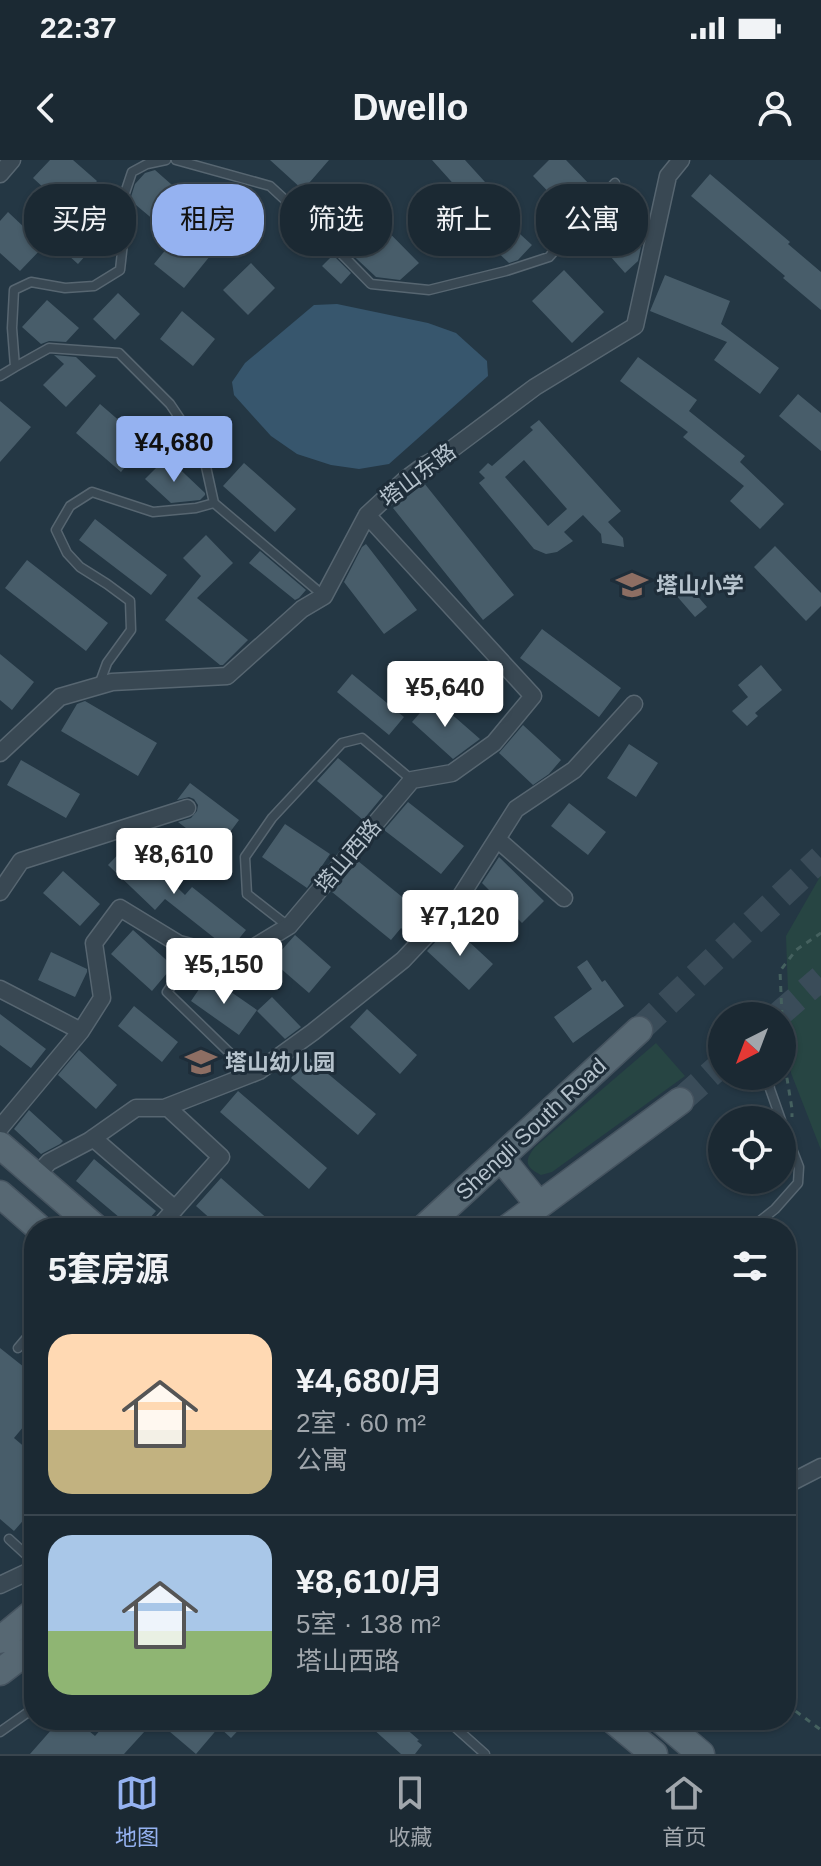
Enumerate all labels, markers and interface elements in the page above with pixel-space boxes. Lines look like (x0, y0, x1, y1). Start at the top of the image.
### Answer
text: 22:37 (40, 11, 117, 44)
icon: back (24, 86, 68, 130)
icon: person (753, 86, 797, 130)
text: Dwello (352, 87, 469, 128)
chip: 买房 (24, 184, 136, 256)
chip: 租房 (152, 184, 264, 256)
chip: 筛选 (280, 184, 392, 256)
chip: 新上 (408, 184, 520, 256)
chip: 公寓 (536, 184, 648, 256)
pin: ¥4,680 (109, 416, 239, 484)
text: ¥4,680 (134, 427, 214, 457)
street label: 塔山东路 (375, 439, 461, 511)
school or university icon: 塔山小学 (615, 568, 649, 602)
place label: 塔山小学 (656, 573, 744, 598)
pin: ¥5,640 (380, 661, 510, 729)
text: ¥5,640 (405, 672, 485, 702)
street label: 塔山西路 (310, 814, 386, 898)
pin: ¥8,610 (109, 828, 239, 896)
text: ¥8,610 (134, 839, 214, 869)
pin: ¥7,120 (395, 890, 525, 958)
text: ¥7,120 (420, 901, 500, 931)
pin: ¥5,150 (159, 938, 289, 1006)
text: ¥5,150 (184, 949, 264, 979)
north arrow (708, 1002, 796, 1090)
map controls (708, 1002, 796, 1194)
school or university icon: 塔山幼儿园 (184, 1045, 218, 1079)
place label: 塔山幼儿园 (225, 1050, 335, 1075)
street label: Shengli South Road (451, 1053, 611, 1205)
button: locate (708, 1106, 796, 1194)
icon: filters (728, 1244, 772, 1288)
text: 5套房源 (48, 1250, 169, 1288)
text: ¥4,680/月 (296, 1361, 443, 1399)
icon: home (112, 1366, 208, 1462)
text: 2室 · 60 m² (296, 1408, 426, 1438)
text: 公寓 (296, 1445, 348, 1475)
text: ¥8,610/月 (296, 1562, 443, 1600)
icon: home (112, 1567, 208, 1663)
text: 5室 · 138 m² (296, 1609, 441, 1639)
text: 塔山西路 (296, 1646, 400, 1676)
tab: 地图 (115, 1771, 159, 1851)
tab: 收藏 (388, 1771, 432, 1851)
tab: 首页 (662, 1771, 706, 1851)

